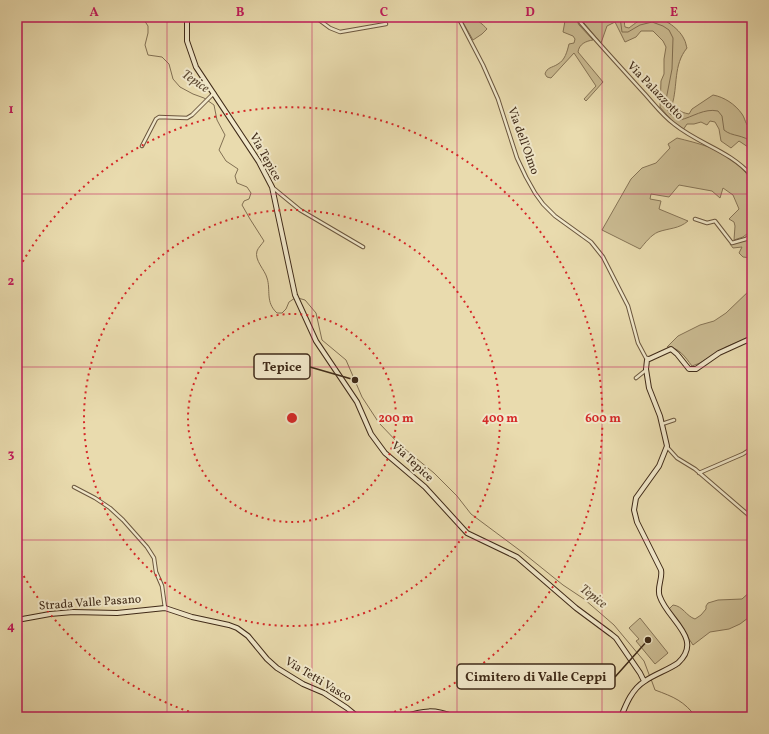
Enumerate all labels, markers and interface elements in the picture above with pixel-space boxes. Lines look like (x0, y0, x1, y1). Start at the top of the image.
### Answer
text: A (89, 4, 99, 22)
text: B (236, 4, 245, 22)
text: C (380, 4, 388, 22)
text: D (525, 4, 535, 22)
text: E (670, 4, 678, 22)
street label: Via Palazzotto (623, 58, 687, 124)
water label: Tepice (178, 66, 213, 98)
text: 1 (8, 101, 14, 119)
street label: Via dell'Olmo (503, 105, 543, 177)
street label: Via Tepice (245, 130, 285, 184)
text: 2 (8, 273, 15, 291)
callout: Tepice (254, 354, 310, 379)
text: Tepice (262, 359, 302, 377)
centre of rings (285, 411, 299, 425)
text: 200 m (378, 411, 414, 427)
text: 400 m (482, 411, 518, 427)
text: 600 m (585, 411, 621, 427)
street label: Via Tepice (387, 438, 437, 486)
text: 3 (8, 446, 15, 464)
water label: Tepice (576, 581, 611, 613)
street label: Strada Valle Pasano (38, 591, 142, 615)
text: 4 (7, 618, 15, 636)
street label: Via Tetti Vasco (282, 654, 354, 706)
callout: Cimitero di Valle Ceppi (457, 664, 615, 689)
text: Cimitero di Valle Ceppi (465, 669, 607, 687)

